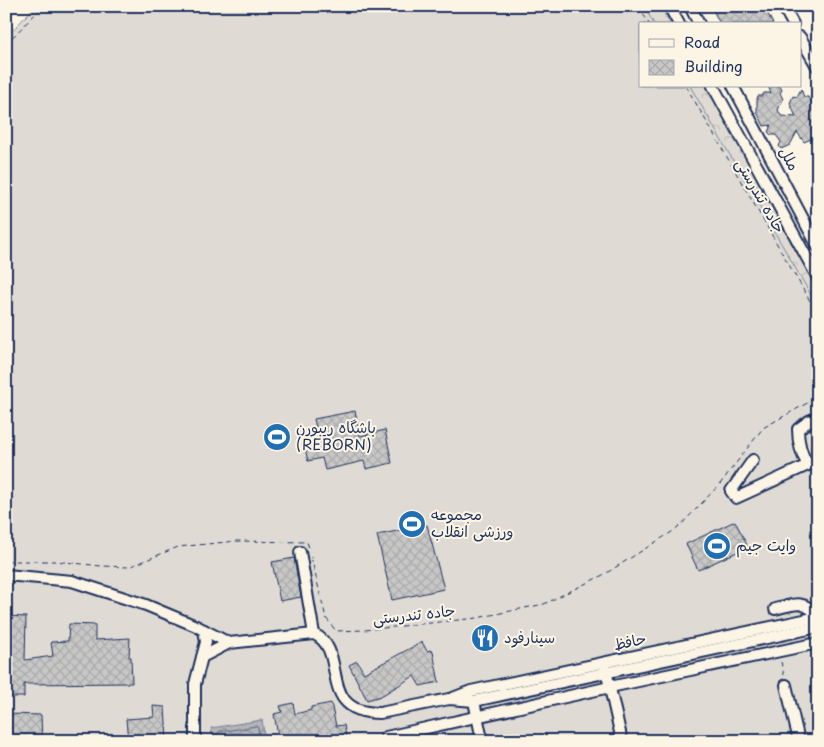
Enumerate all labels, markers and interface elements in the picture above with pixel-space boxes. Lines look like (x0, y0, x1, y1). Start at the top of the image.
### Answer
legend (639, 22, 802, 88)
text: Road (684, 30, 720, 53)
text: Building (684, 54, 743, 77)
street label: ملل (774, 142, 806, 174)
street label: جاده تندرستی (731, 154, 792, 237)
place label: باشگاه ریبورن (REBORN) (296, 415, 376, 455)
sports icon: باشگاه ریبورن (REBORN) (262, 422, 292, 452)
place label: مجموعه ورزشی انقلاب (431, 502, 513, 542)
sports icon: مجموعه ورزشی انقلاب (397, 509, 427, 539)
sports icon: وایت جیم (702, 531, 732, 561)
place label: وایت جیم (736, 533, 796, 558)
street label: جاده تندرستی (371, 598, 456, 629)
restaurant icon: سینارفود (470, 623, 500, 653)
place label: سینارفود (504, 625, 555, 648)
street label: حافظ (611, 626, 648, 655)

